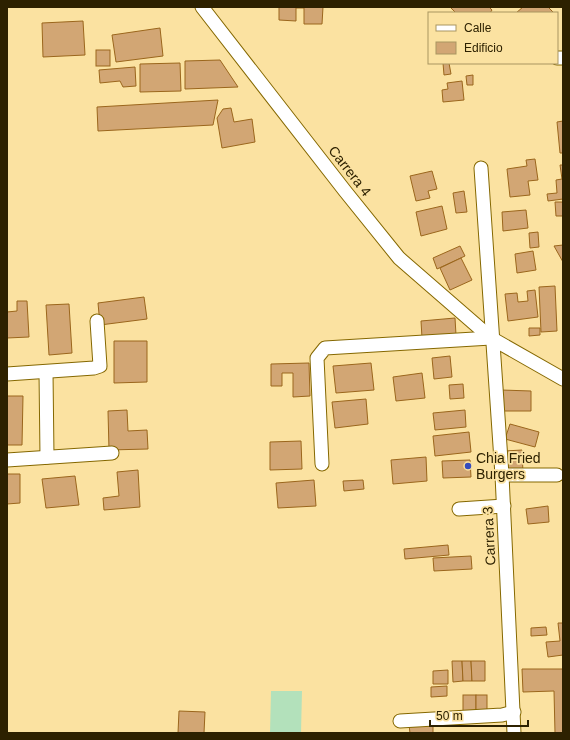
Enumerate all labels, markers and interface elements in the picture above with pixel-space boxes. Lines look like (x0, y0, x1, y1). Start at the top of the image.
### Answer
legend (428, 12, 558, 64)
text: Calle (464, 21, 492, 35)
text: Edificio (464, 41, 503, 55)
street label: Carrera 4 (325, 143, 375, 199)
place label: Chia Fried Burgers (476, 450, 541, 482)
marker: Chia Fried Burgers (463, 461, 473, 471)
street label: Carrera 3 (479, 506, 499, 566)
scale bar (430, 702, 528, 728)
text: 50 m (436, 709, 463, 723)

